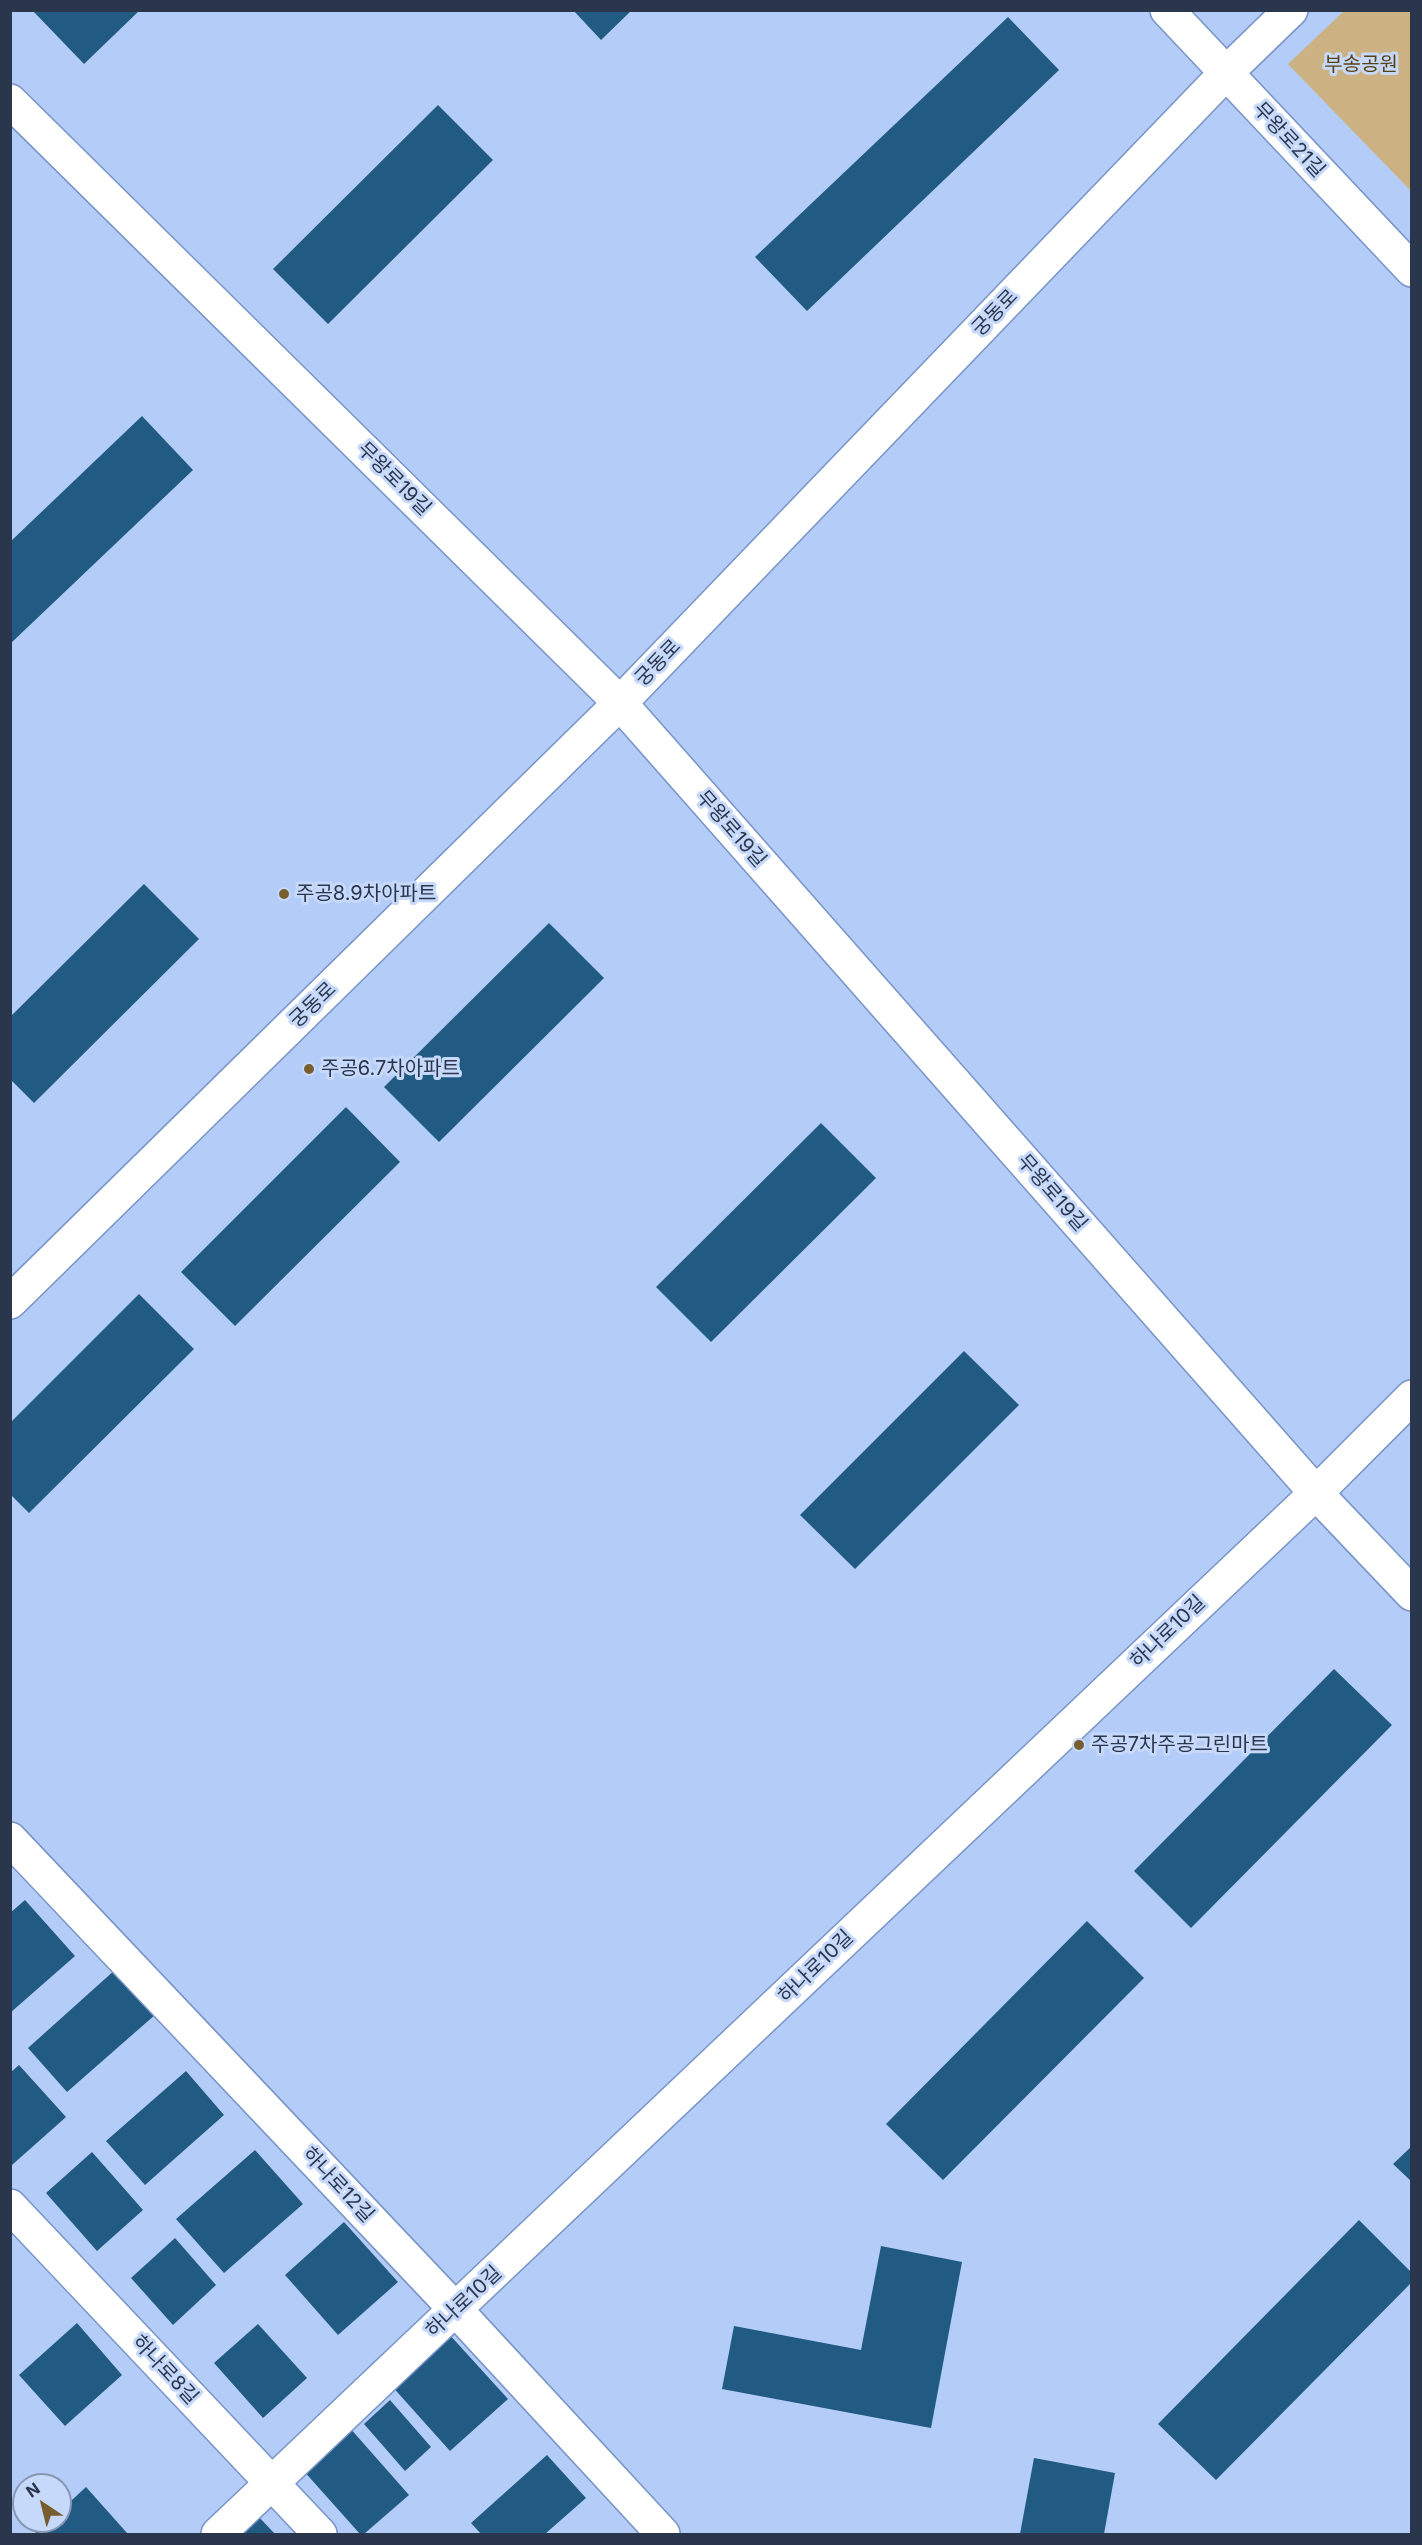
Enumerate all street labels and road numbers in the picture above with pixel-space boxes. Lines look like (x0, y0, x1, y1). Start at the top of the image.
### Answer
street label: 무왕로21길 (1248, 97, 1330, 183)
street label: 궁동로 (967, 285, 1023, 341)
street label: 무왕로19길 (352, 437, 436, 521)
street label: 궁동로 (630, 635, 686, 691)
street label: 무왕로19길 (691, 786, 771, 872)
street label: 궁동로 (285, 977, 341, 1033)
street label: 무왕로19길 (1012, 1150, 1092, 1236)
street label: 하나로10길 (1126, 1591, 1210, 1673)
street label: 하나로10길 (774, 1926, 858, 2008)
street label: 하나로12길 (297, 2142, 379, 2228)
street label: 하나로10길 (421, 2261, 507, 2343)
street label: 하나로8길 (127, 2330, 203, 2410)

